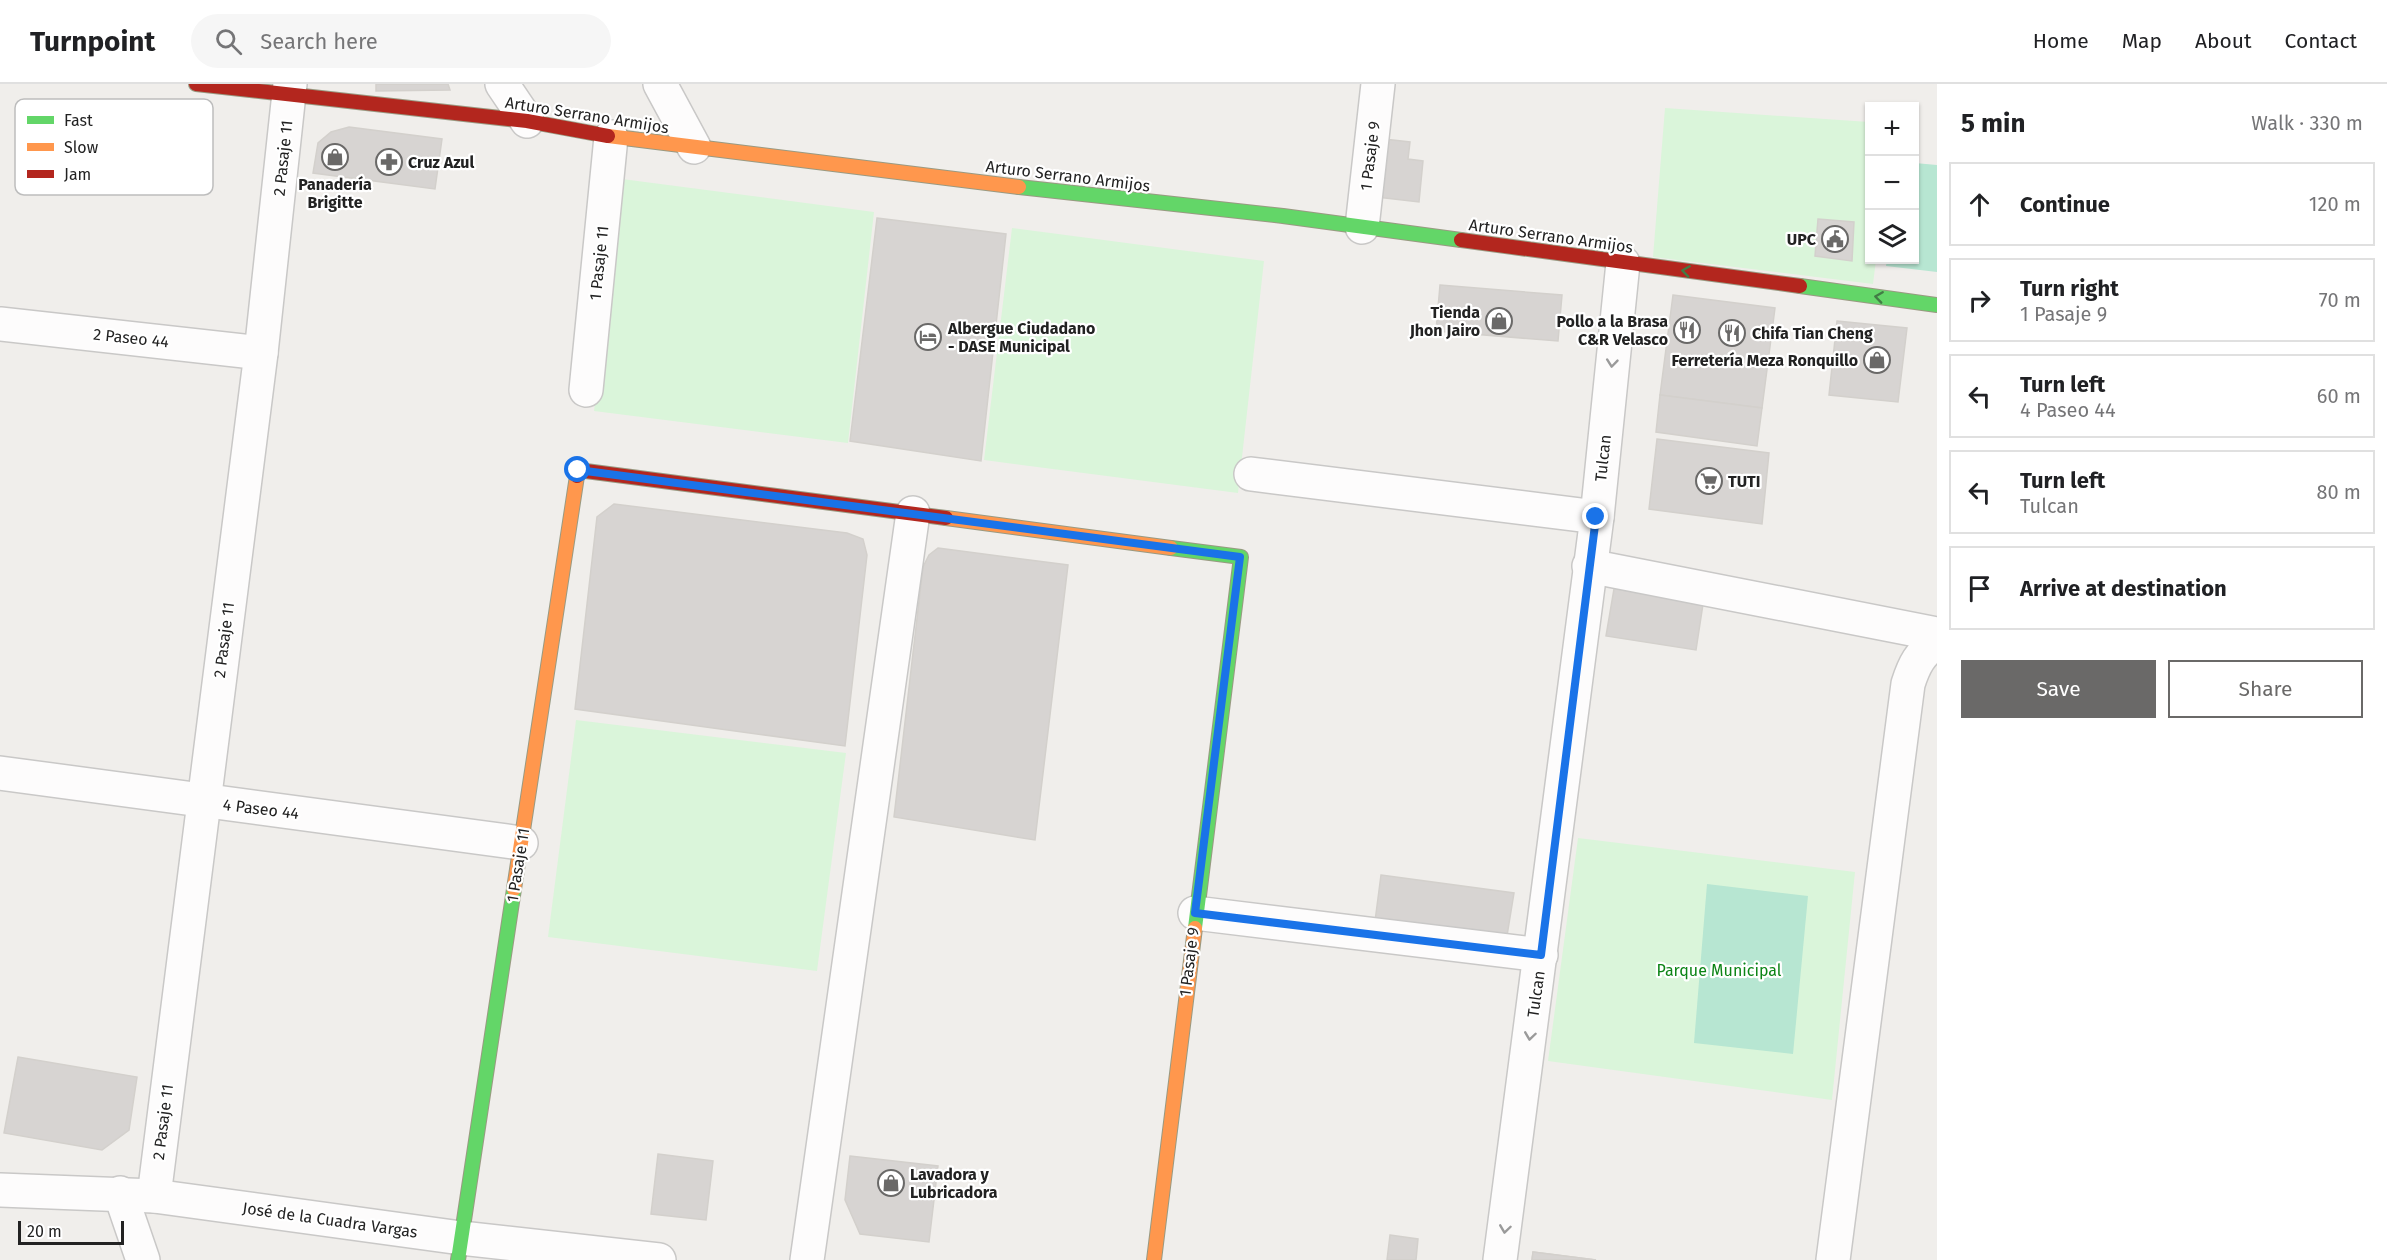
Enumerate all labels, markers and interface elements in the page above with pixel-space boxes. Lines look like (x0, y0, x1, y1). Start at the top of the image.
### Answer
search box (191, 14, 611, 68)
text: Turnpoint (30, 25, 155, 58)
icon: search (212, 25, 245, 58)
text: Search here (260, 28, 378, 55)
text: Home (2033, 28, 2089, 54)
text: Map (2122, 28, 2162, 54)
text: About (2195, 28, 2252, 54)
text: Contact (2285, 28, 2357, 54)
street label: Arturo Serrano Armijos (504, 93, 670, 137)
legend (15, 99, 213, 195)
map controls (1865, 102, 1919, 264)
button: + (1865, 102, 1919, 156)
text: 5 min (1961, 108, 2025, 139)
text: Fast (64, 111, 93, 130)
text: Walk · 330 m (2251, 111, 2363, 135)
street label: 2 Pasaje 11 (270, 119, 296, 197)
street label: 1 Pasaje 9 (1356, 120, 1384, 192)
text: Slow (64, 138, 99, 157)
shop icon: Panadería Brigitte (320, 142, 350, 172)
pharmacy icon: Cruz Azul (374, 147, 404, 177)
place label: Cruz Azul (408, 153, 474, 172)
street label: Arturo Serrano Armijos (985, 156, 1151, 196)
button: − (1865, 156, 1919, 210)
text: Jam (64, 165, 91, 184)
place label: Panadería Brigitte (298, 175, 372, 212)
icon: ahead (1963, 188, 1996, 221)
text: Continue (2020, 191, 2110, 218)
text: 120 m (2309, 192, 2361, 216)
button: layers (1865, 210, 1919, 264)
street label: Arturo Serrano Armijos (1468, 215, 1634, 257)
public building icon: UPC (1820, 224, 1850, 254)
street label: 1 Pasaje 11 (586, 225, 612, 301)
place label: UPC (1787, 230, 1817, 249)
one-way arrow (1681, 265, 1690, 278)
text: Turn right (2020, 275, 2119, 302)
icon: right (1963, 284, 1996, 317)
text: 70 m (2319, 288, 2361, 312)
one-way arrow (1874, 291, 1884, 304)
text: 1 Pasaje 9 (2020, 302, 2107, 326)
place label: Tienda Jhon Jairo (1409, 303, 1480, 340)
shop icon: Tienda Jhon Jairo (1484, 306, 1514, 336)
place label: Pollo a la Brasa C&R Velasco (1557, 312, 1668, 349)
restaurant icon: Pollo a la Brasa C&R Velasco (1672, 315, 1702, 345)
restaurant icon: Chifa Tian Cheng (1717, 318, 1747, 348)
place label: Albergue Ciudadano - DASE Municipal (947, 319, 1095, 356)
hotel icon: Albergue Ciudadano - DASE Municipal (913, 322, 943, 352)
place label: Chifa Tian Cheng (1752, 324, 1873, 343)
street label: 2 Paseo 44 (92, 325, 170, 351)
shop icon: Ferretería Meza Ronquillo (1862, 345, 1892, 375)
place label: Ferretería Meza Ronquillo (1671, 351, 1858, 370)
one-way arrow (1607, 359, 1619, 368)
text: Turn left (2020, 371, 2105, 398)
icon: left (1963, 380, 1996, 413)
text: 60 m (2317, 384, 2361, 408)
text: 4 Paseo 44 (2020, 398, 2116, 422)
street label: Tulcan (1591, 434, 1615, 482)
route start (564, 456, 590, 482)
supermarket icon: TUTI (1694, 466, 1724, 496)
text: Turn left (2020, 467, 2105, 494)
place label: TUTI (1728, 472, 1760, 491)
icon: left (1963, 476, 1996, 509)
text: 80 m (2316, 480, 2361, 504)
text: Tulcan (2020, 494, 2079, 518)
route end (1582, 503, 1608, 529)
icon: arrive (1963, 572, 1996, 605)
text: Arrive at destination (2020, 575, 2227, 602)
street label: 2 Pasaje 11 (210, 601, 238, 679)
button: Save (1961, 660, 2156, 718)
button: Share (2168, 660, 2363, 718)
street label: 4 Paseo 44 (222, 795, 301, 823)
street label: 1 Pasaje 11 (503, 826, 533, 904)
street label: 1 Pasaje 9 (1175, 926, 1203, 998)
park label: Parque Municipal (1656, 961, 1782, 980)
street label: Tulcan (1523, 969, 1549, 1019)
one-way arrow (1525, 1032, 1537, 1041)
street label: 2 Pasaje 11 (149, 1083, 177, 1161)
place label: Lavadora y Lubricadora (910, 1165, 998, 1202)
shop icon: Lavadora y Lubricadora (876, 1168, 906, 1198)
street label: José de la Cuadra Vargas (241, 1198, 419, 1242)
scale bar (18, 1218, 124, 1246)
text: 20 m (27, 1222, 62, 1241)
one-way arrow (1499, 1225, 1511, 1234)

